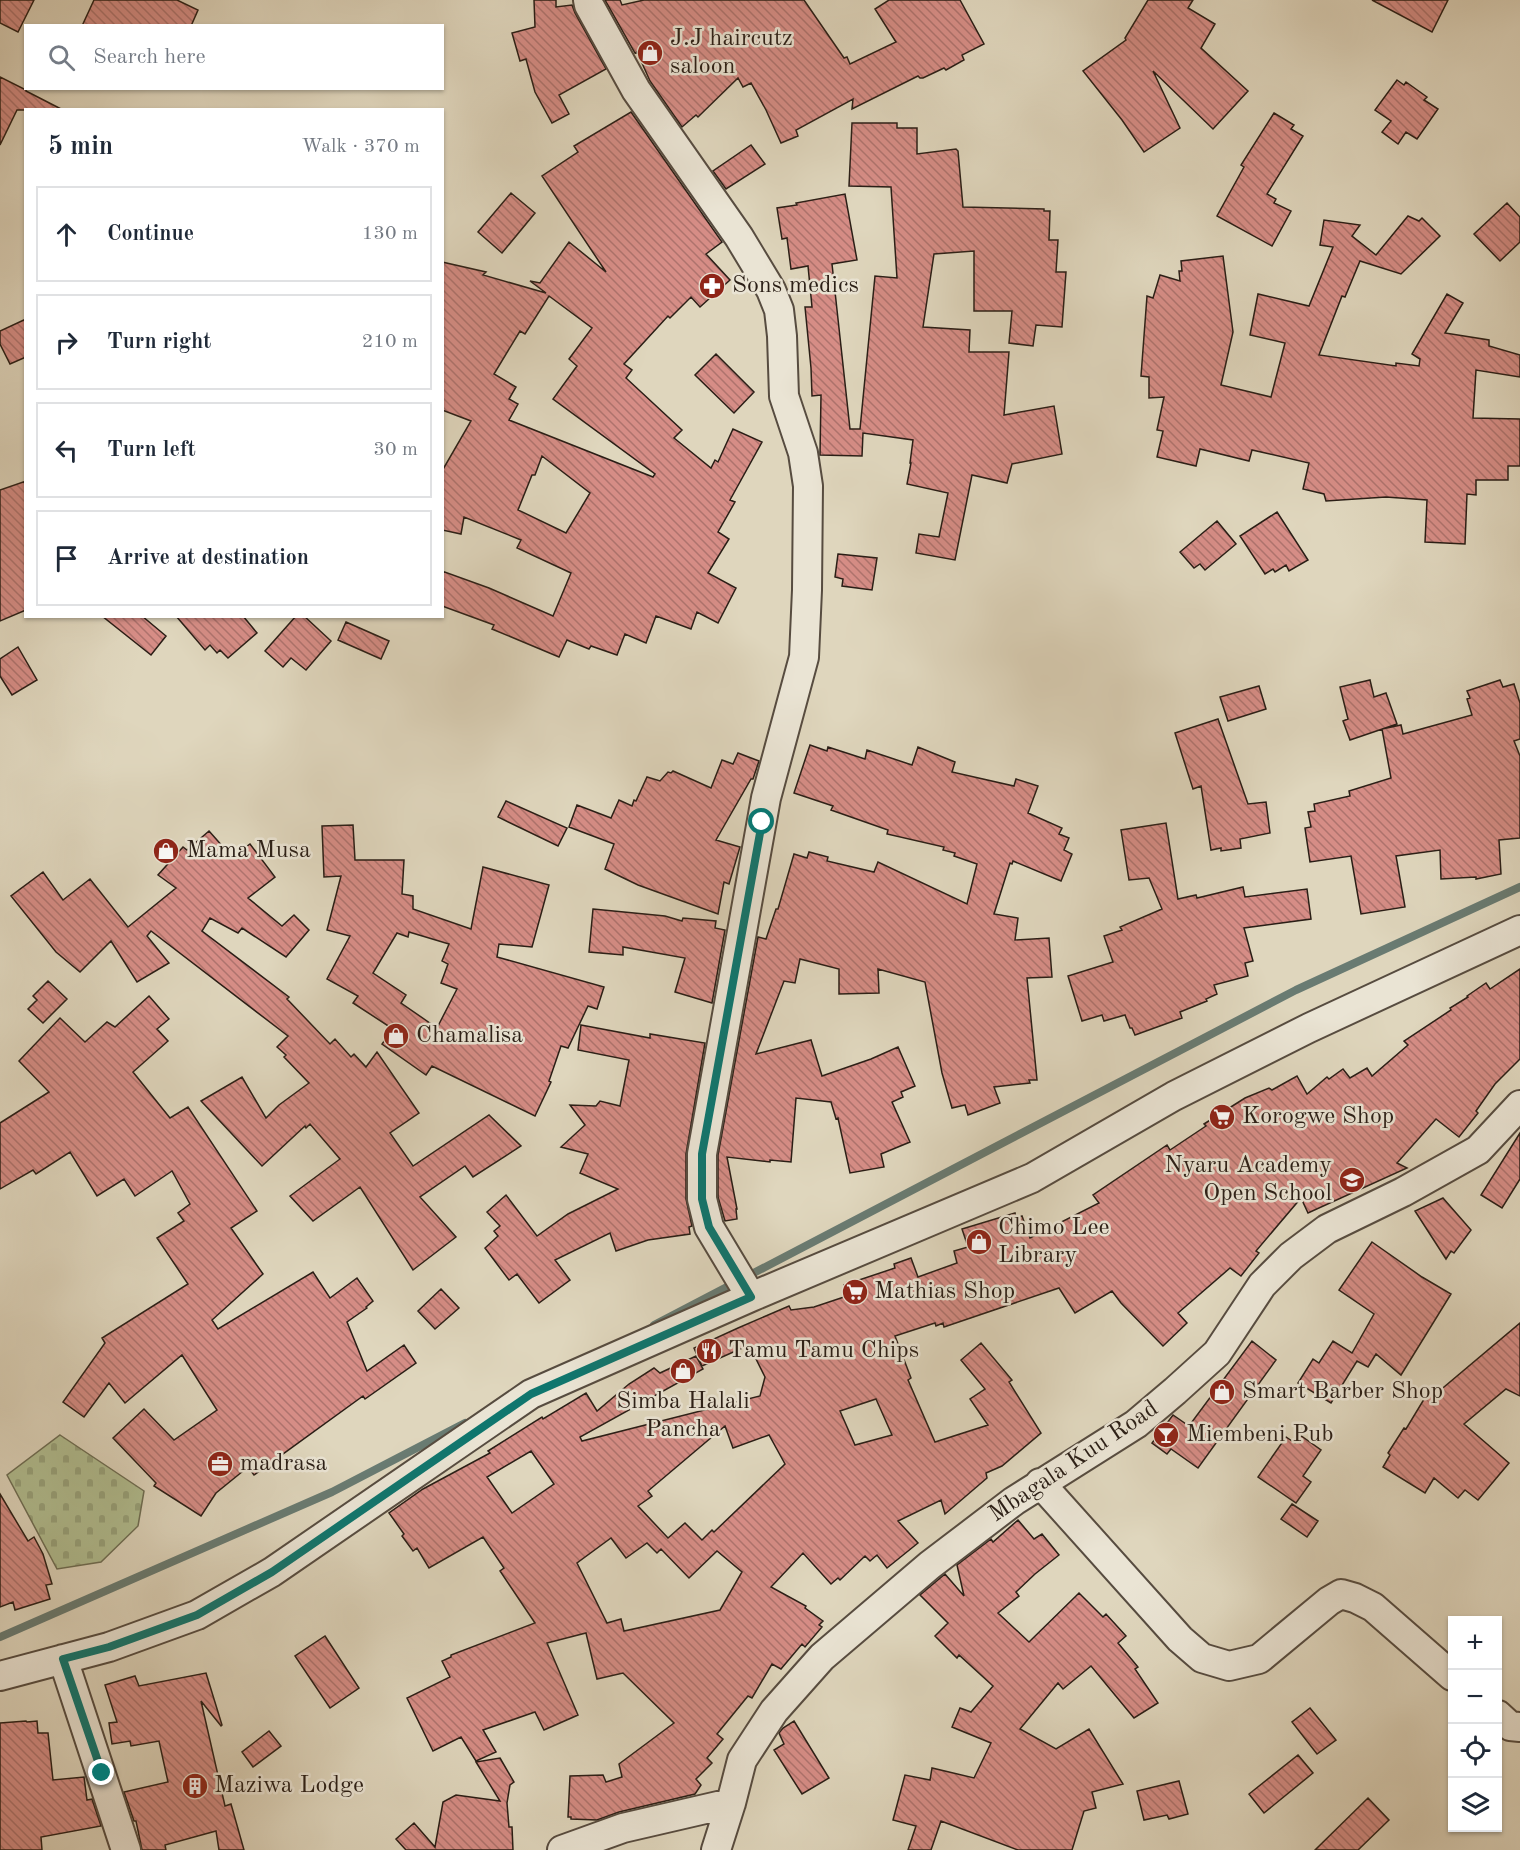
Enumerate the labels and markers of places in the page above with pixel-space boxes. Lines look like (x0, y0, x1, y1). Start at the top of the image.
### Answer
place label: J.J haircutz saloon (670, 27, 793, 79)
shop icon: J.J haircutz saloon (635, 38, 665, 68)
pharmacy icon: Sons medics (697, 271, 727, 301)
place label: Sons medics (732, 274, 859, 298)
shop icon: Mama Musa (151, 836, 181, 866)
place label: Mama Musa (186, 839, 311, 863)
shop icon: Chamalisa (381, 1021, 411, 1051)
place label: Chamalisa (416, 1024, 523, 1048)
supermarket icon: Korogwe Shop (1207, 1102, 1237, 1132)
place label: Korogwe Shop (1242, 1105, 1394, 1129)
place label: Nyaru Academy Open School (1164, 1154, 1332, 1206)
school or university icon: Nyaru Academy Open School (1337, 1165, 1367, 1195)
place label: Chimo Lee Library (998, 1216, 1109, 1268)
shop icon: Chimo Lee Library (964, 1227, 994, 1257)
supermarket icon: Mathias Shop (840, 1277, 870, 1307)
place label: Mathias Shop (874, 1280, 1015, 1304)
restaurant icon: Tamu Tamu Chips (694, 1336, 724, 1366)
place label: Tamu Tamu Chips (728, 1339, 919, 1363)
shop icon: Simba Halali Pancha (668, 1356, 698, 1386)
shop icon: Smart Barber Shop (1207, 1377, 1237, 1407)
place label: Smart Barber Shop (1242, 1380, 1443, 1404)
place label: Simba Halali Pancha (616, 1390, 750, 1442)
bar icon: Miembeni Pub (1151, 1420, 1181, 1450)
place label: Miembeni Pub (1186, 1423, 1334, 1447)
office icon: madrasa (205, 1449, 235, 1479)
place label: madrasa (240, 1452, 328, 1476)
building icon: Maziwa Lodge (180, 1771, 210, 1801)
place label: Maziwa Lodge (214, 1774, 364, 1798)

